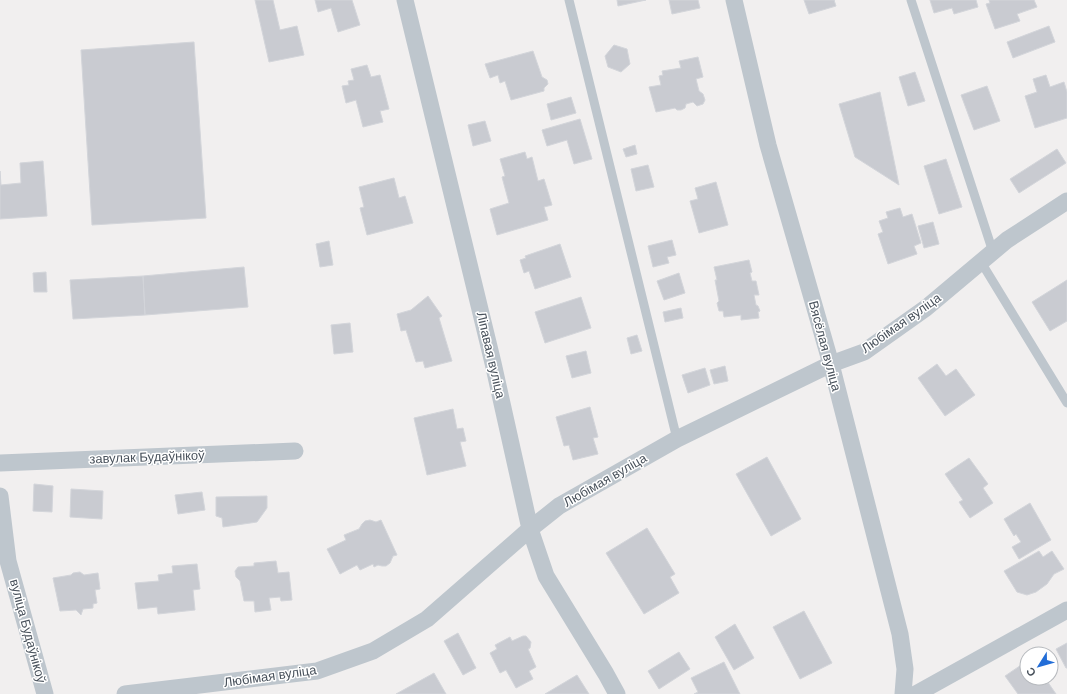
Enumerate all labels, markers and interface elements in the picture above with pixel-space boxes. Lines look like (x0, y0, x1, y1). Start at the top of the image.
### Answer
street label: Любімая вуліца (858, 290, 944, 356)
street label: Вясёлая вуліца (806, 299, 844, 393)
street label: Ліпавая вуліца (474, 310, 508, 400)
street label: завулак Будаўнікоў (89, 447, 205, 467)
street label: Любімая вуліца (561, 450, 650, 510)
street label: вуліца Будаўнікоў (7, 577, 49, 685)
north arrow (1019, 646, 1059, 686)
street label: Любімая вуліца (223, 662, 318, 690)
text: С (1024, 665, 1038, 679)

